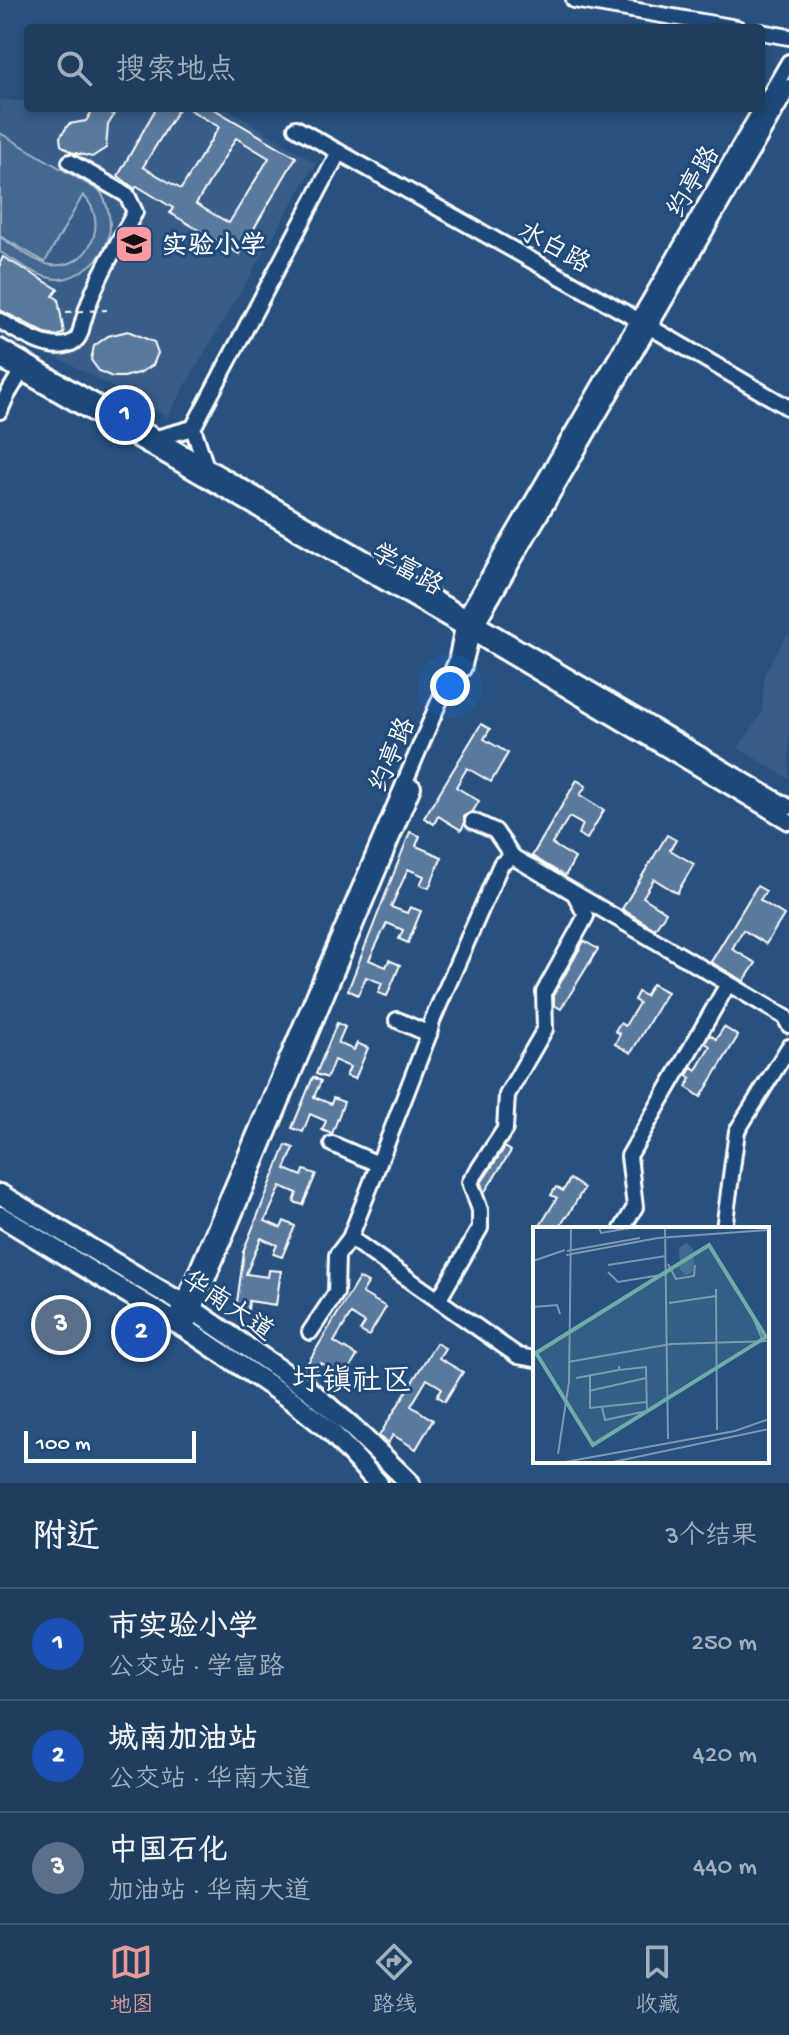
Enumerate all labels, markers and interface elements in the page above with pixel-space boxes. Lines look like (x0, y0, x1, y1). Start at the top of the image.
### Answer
search box (24, 24, 765, 112)
icon: search (52, 46, 96, 90)
text: 搜索地点 (116, 55, 236, 90)
street label: 约亭路 (661, 141, 729, 225)
street label: 水白路 (511, 216, 595, 282)
school or university icon: 实验小学 (113, 223, 155, 265)
place label: 实验小学 (162, 231, 266, 264)
pin: 1 (99, 385, 151, 445)
street label: 学富路 (364, 537, 448, 605)
your location (430, 666, 470, 706)
street label: 约亭路 (364, 713, 425, 798)
inset map (533, 1227, 769, 1463)
street label: 华南大道 (175, 1264, 279, 1350)
pin: 3 (35, 1295, 87, 1355)
pin: 2 (115, 1302, 167, 1362)
district label: 圩镇社区 (292, 1364, 412, 1401)
scale bar (24, 1427, 196, 1463)
text: 100 m (36, 1432, 91, 1458)
text: 附近 (32, 1520, 100, 1560)
text: 3个结果 (666, 1523, 757, 1554)
text: 市实验小学 (108, 1612, 258, 1647)
text: 1 (53, 1629, 63, 1660)
text: 250 m (691, 1629, 757, 1660)
text: 公交站 · 学富路 (108, 1654, 284, 1685)
text: 城南加油站 (108, 1724, 258, 1759)
text: 2 (52, 1741, 64, 1772)
text: 420 m (693, 1741, 757, 1772)
text: 公交站 · 华南大道 (108, 1766, 310, 1797)
text: 中国石化 (108, 1836, 228, 1871)
text: 3 (51, 1853, 65, 1884)
text: 440 m (693, 1853, 757, 1884)
text: 加油站 · 华南大道 (108, 1878, 310, 1909)
tab: 地图 (109, 1940, 154, 2020)
tab: 路线 (372, 1940, 417, 2020)
tab: 收藏 (635, 1940, 680, 2020)

